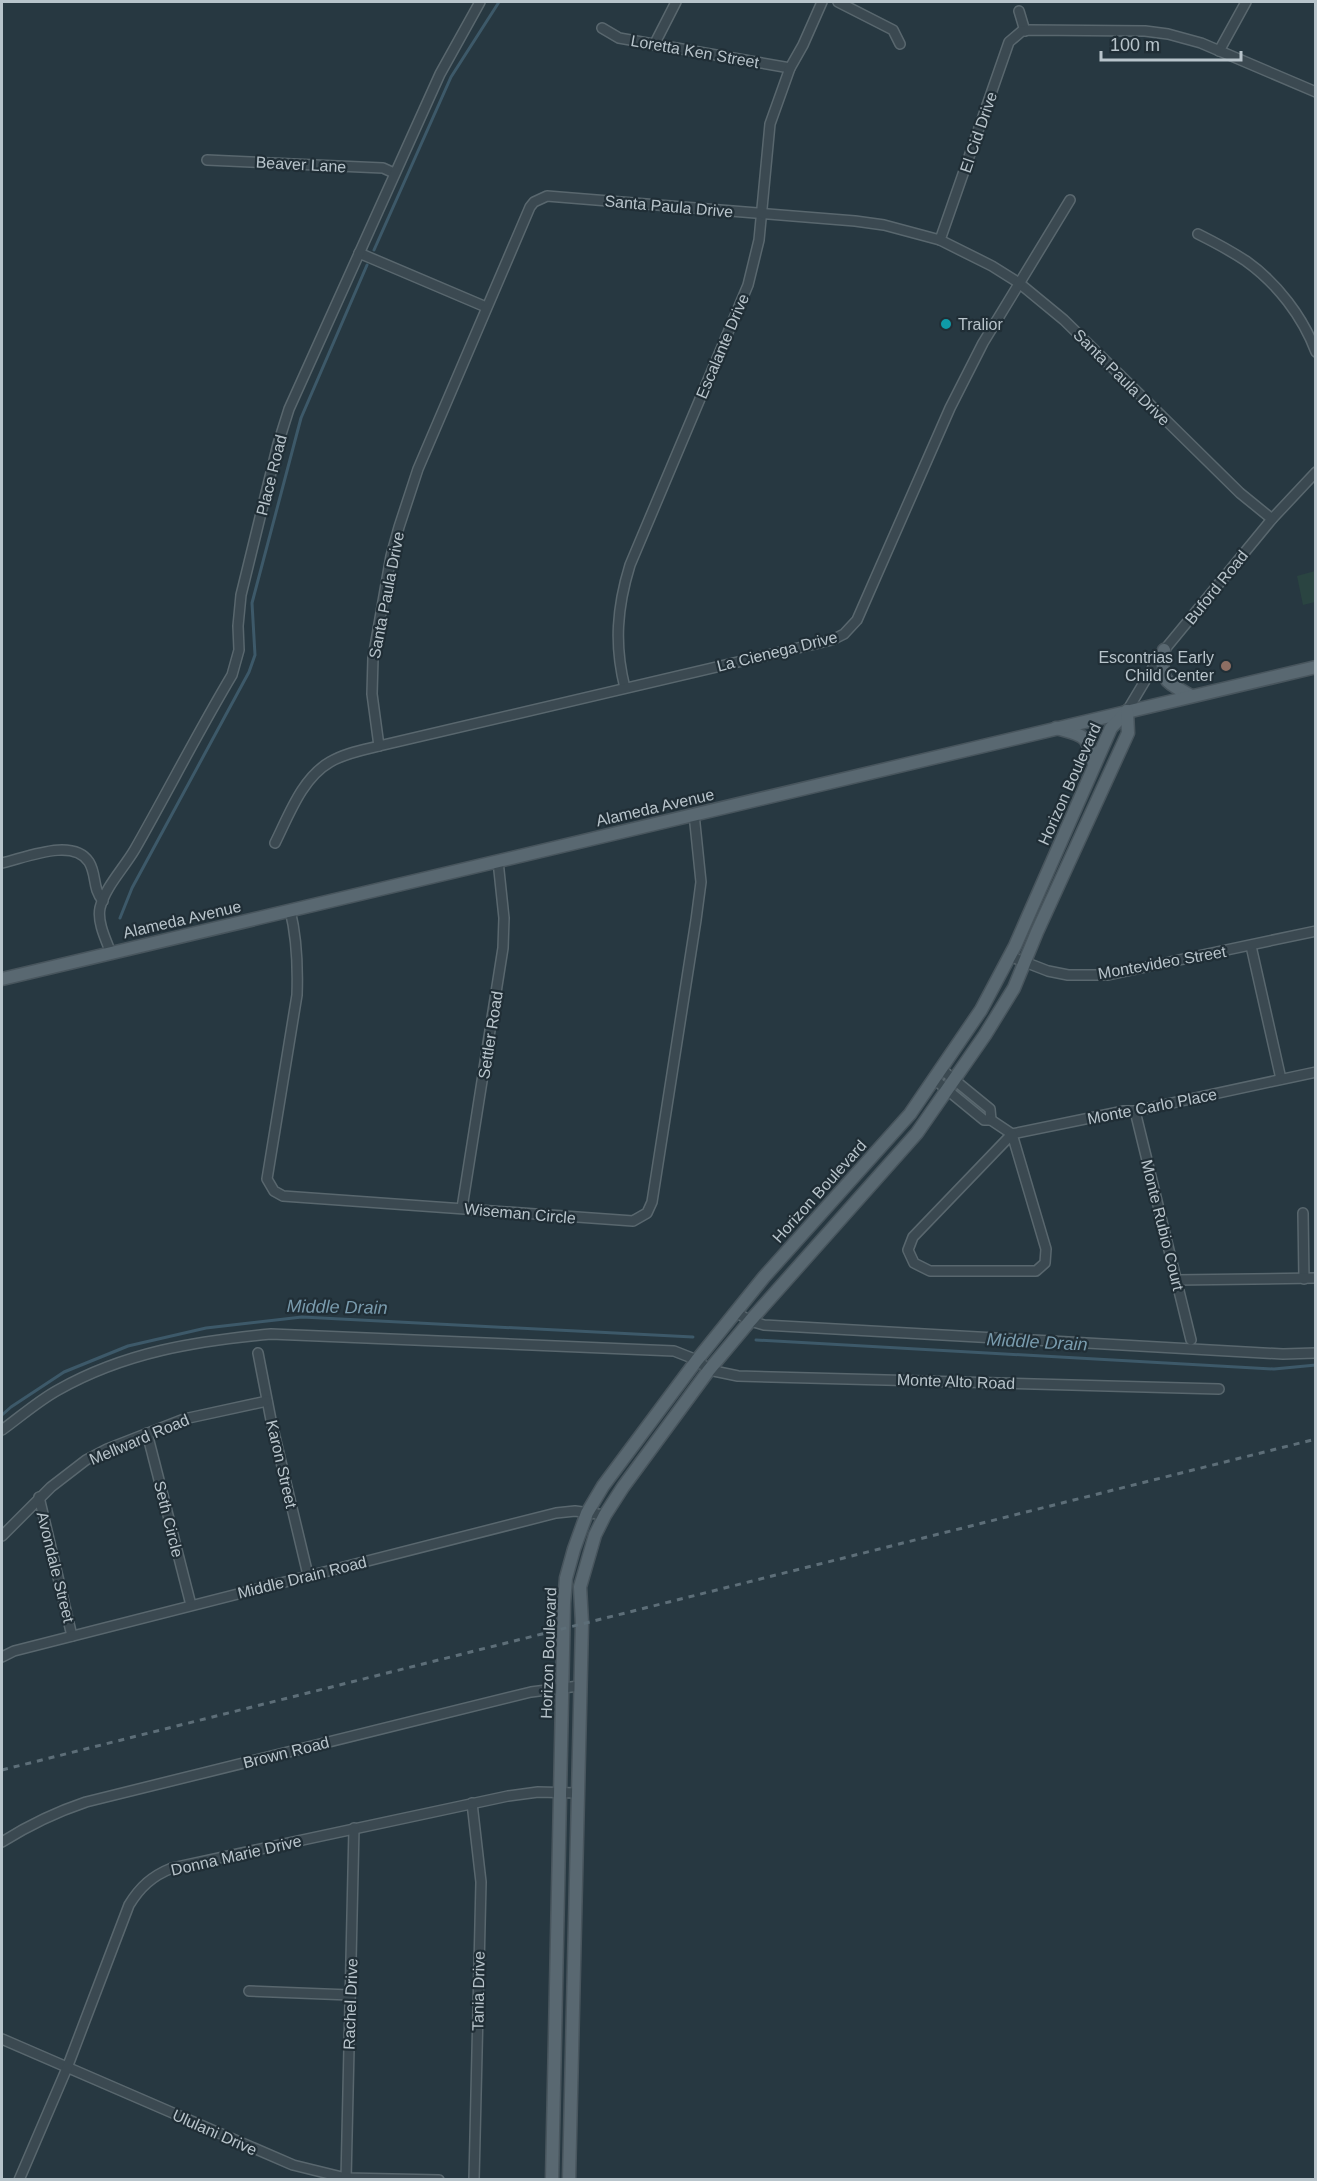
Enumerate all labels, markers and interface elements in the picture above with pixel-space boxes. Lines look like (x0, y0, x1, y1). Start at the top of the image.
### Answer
scale bar (1101, 24, 1240, 62)
street label: Loretta Ken Street (629, 32, 761, 71)
text: 100 m (1110, 35, 1160, 55)
street label: El Cid Drive (957, 89, 1000, 175)
street label: Beaver Lane (255, 154, 347, 175)
street label: Santa Paula Drive (604, 192, 734, 221)
street label: Escalante Drive (693, 291, 752, 401)
place label: Tralior (958, 316, 1003, 333)
marker: Tralior (939, 317, 953, 331)
street label: Santa Paula Drive (1070, 326, 1173, 429)
street label: Place Road (253, 433, 290, 517)
street label: Santa Paula Drive (366, 530, 407, 660)
street label: Buford Road (1182, 547, 1251, 628)
street label: La Cienega Drive (715, 628, 839, 675)
place label: Escontrias Early Child Center (1098, 649, 1215, 684)
marker: Escontrias Early Child Center (1219, 659, 1233, 673)
street label: Horizon Boulevard (1035, 721, 1104, 848)
street label: Alameda Avenue (594, 786, 716, 829)
street label: Alameda Avenue (121, 898, 243, 941)
street label: Montevideo Street (1097, 943, 1228, 982)
street label: Settler Road (475, 990, 506, 1080)
street label: Monte Carlo Place (1086, 1086, 1218, 1127)
street label: Horizon Boulevard (769, 1137, 870, 1246)
street label: Monte Rubio Court (1138, 1158, 1187, 1293)
street label: Wiseman Circle (463, 1200, 577, 1227)
water label: Middle Drain (286, 1296, 388, 1318)
water label: Middle Drain (986, 1329, 1088, 1355)
street label: Monte Alto Road (897, 1371, 1015, 1392)
street label: Mellward Road (87, 1411, 192, 1468)
street label: Karon Street (263, 1418, 300, 1510)
street label: Seth Circle (151, 1479, 186, 1559)
street label: Avondale Street (34, 1510, 78, 1625)
street label: Middle Drain Road (236, 1553, 368, 1602)
street label: Horizon Boulevard (538, 1587, 559, 1719)
street label: Brown Road (241, 1734, 331, 1771)
street label: Donna Marie Drive (169, 1832, 303, 1879)
street label: Tania Drive (469, 1951, 488, 2031)
street label: Rachel Drive (340, 1958, 361, 2050)
street label: Ululani Drive (170, 2106, 260, 2159)

